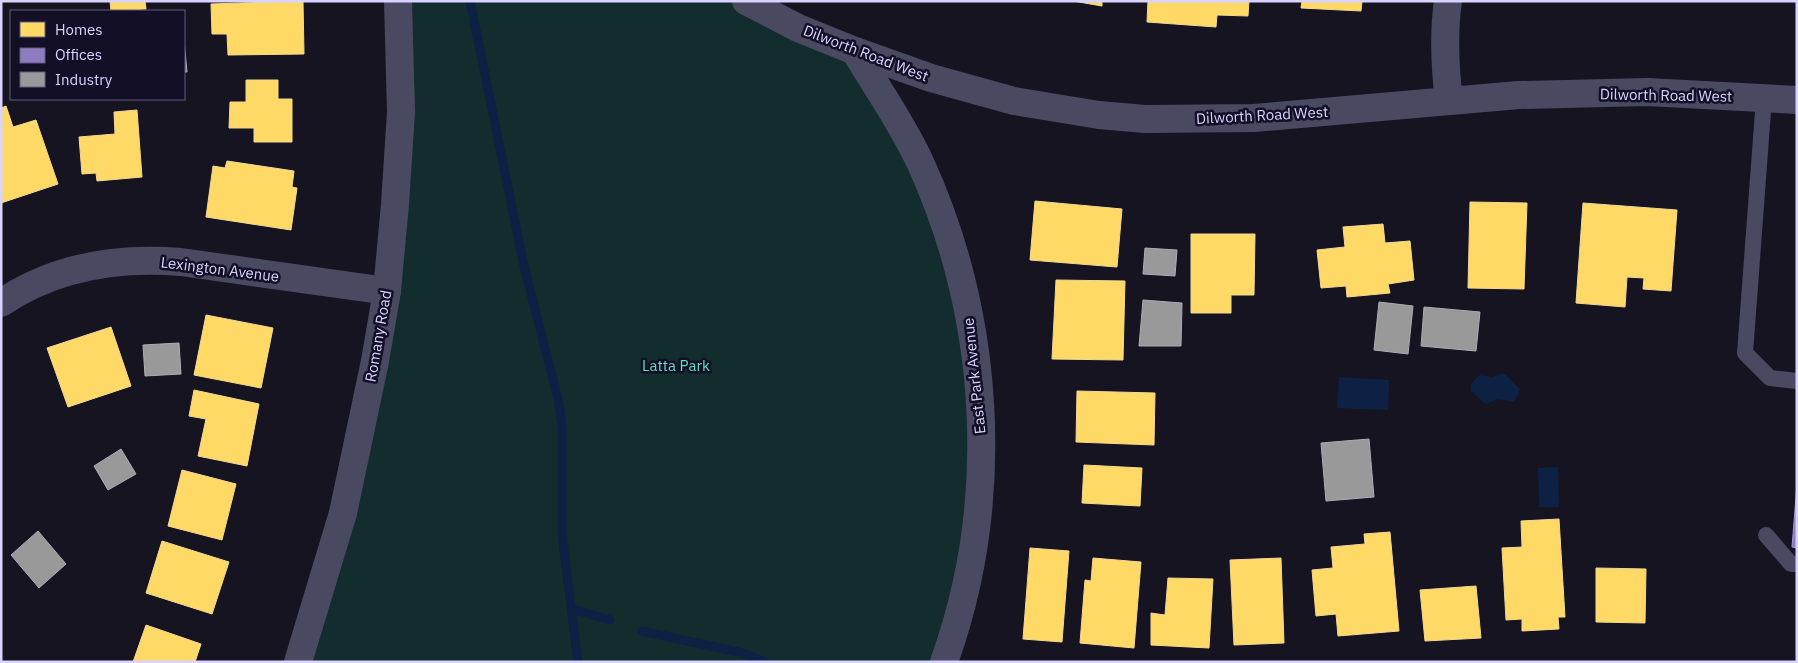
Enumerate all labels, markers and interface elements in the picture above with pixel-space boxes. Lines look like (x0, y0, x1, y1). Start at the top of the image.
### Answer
legend (10, 10, 185, 100)
text: Homes (55, 20, 103, 39)
street label: Dilworth Road West (801, 20, 931, 86)
text: Offices (55, 45, 102, 64)
text: Industry (55, 70, 113, 89)
street label: Dilworth Road West (1600, 84, 1732, 106)
street label: Dilworth Road West (1195, 102, 1329, 128)
street label: Lexington Avenue (160, 252, 280, 286)
street label: Romany Road (361, 289, 395, 383)
street label: East Park Avenue (958, 317, 990, 435)
park label: Latta Park (642, 356, 710, 375)

